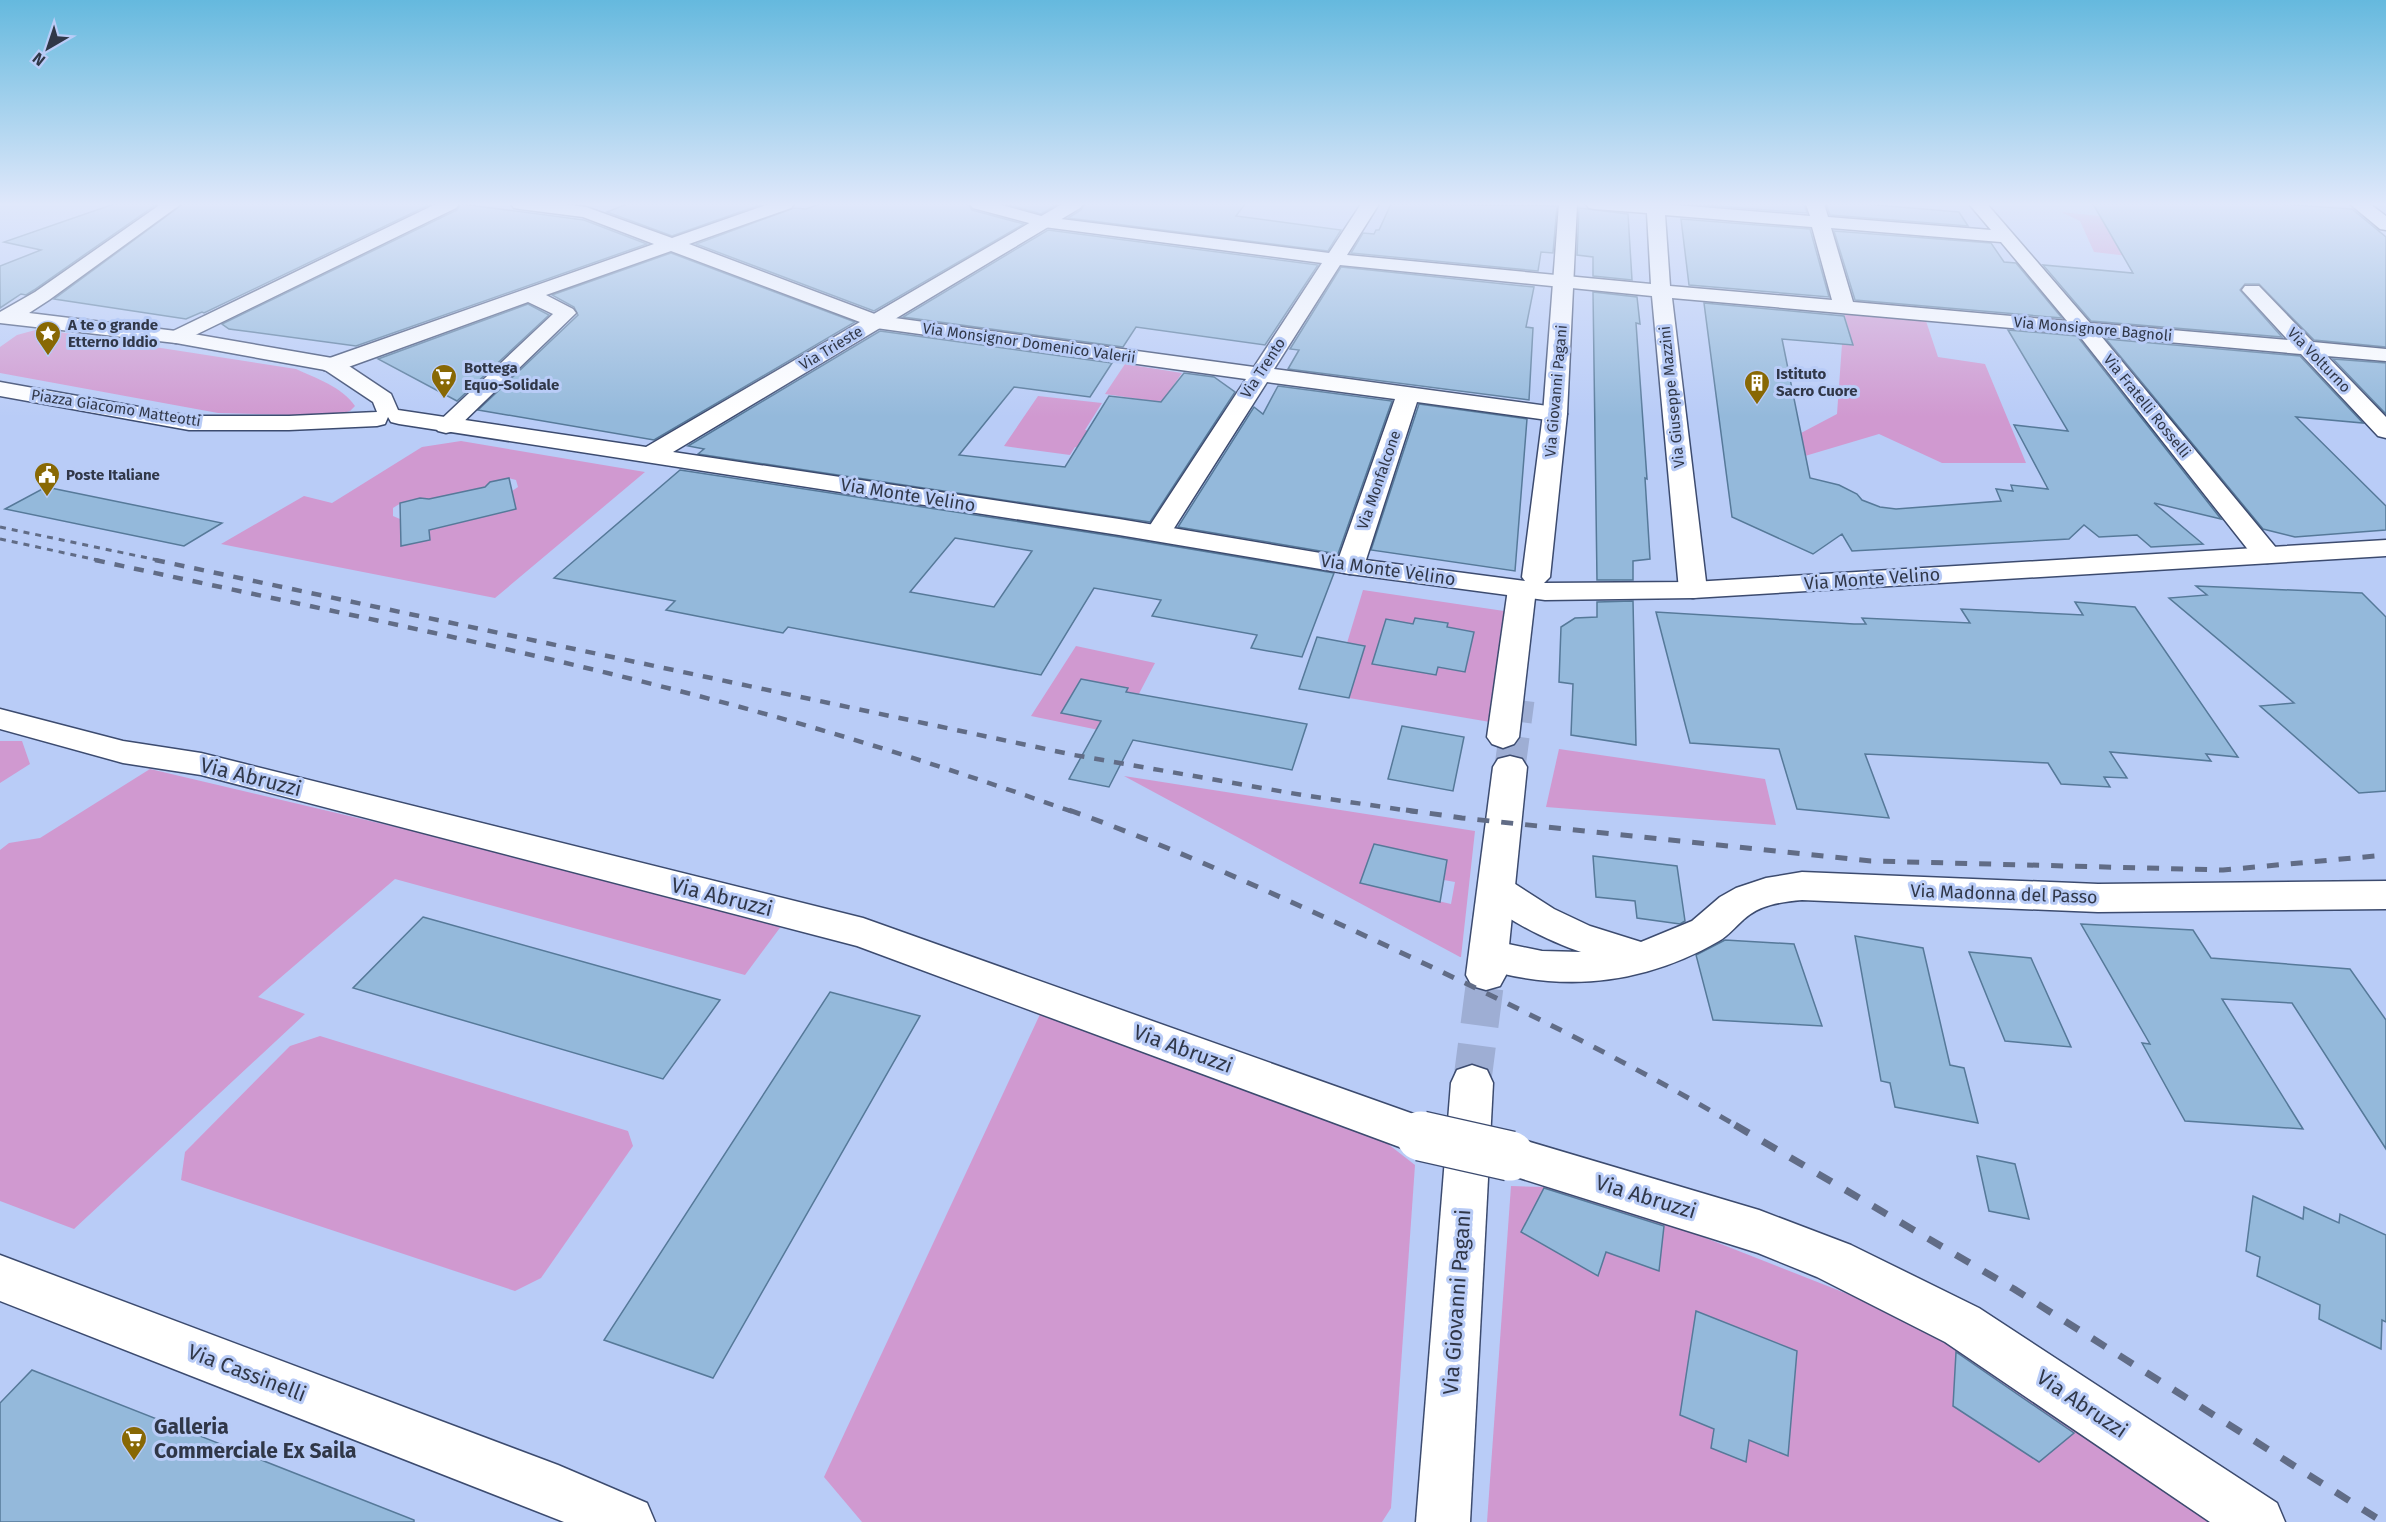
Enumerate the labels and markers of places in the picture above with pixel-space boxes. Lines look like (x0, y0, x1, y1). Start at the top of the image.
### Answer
place label: A te o grande Etterno Iddio (67, 316, 158, 351)
place icon: A te o grande Etterno Iddio (33, 319, 63, 357)
place label: Bottega Equo-Solidale (464, 359, 559, 394)
supermarket icon: Bottega Equo-Solidale (429, 362, 459, 400)
place label: Istituto Sacro Cuore (1776, 365, 1857, 400)
building icon: Istituto Sacro Cuore (1742, 368, 1772, 406)
public building icon: Poste Italiane (32, 460, 62, 498)
place label: Poste Italiane (66, 466, 160, 484)
place label: Galleria Commerciale Ex Saila (154, 1414, 357, 1464)
supermarket icon: Galleria Commerciale Ex Saila (119, 1424, 149, 1462)

